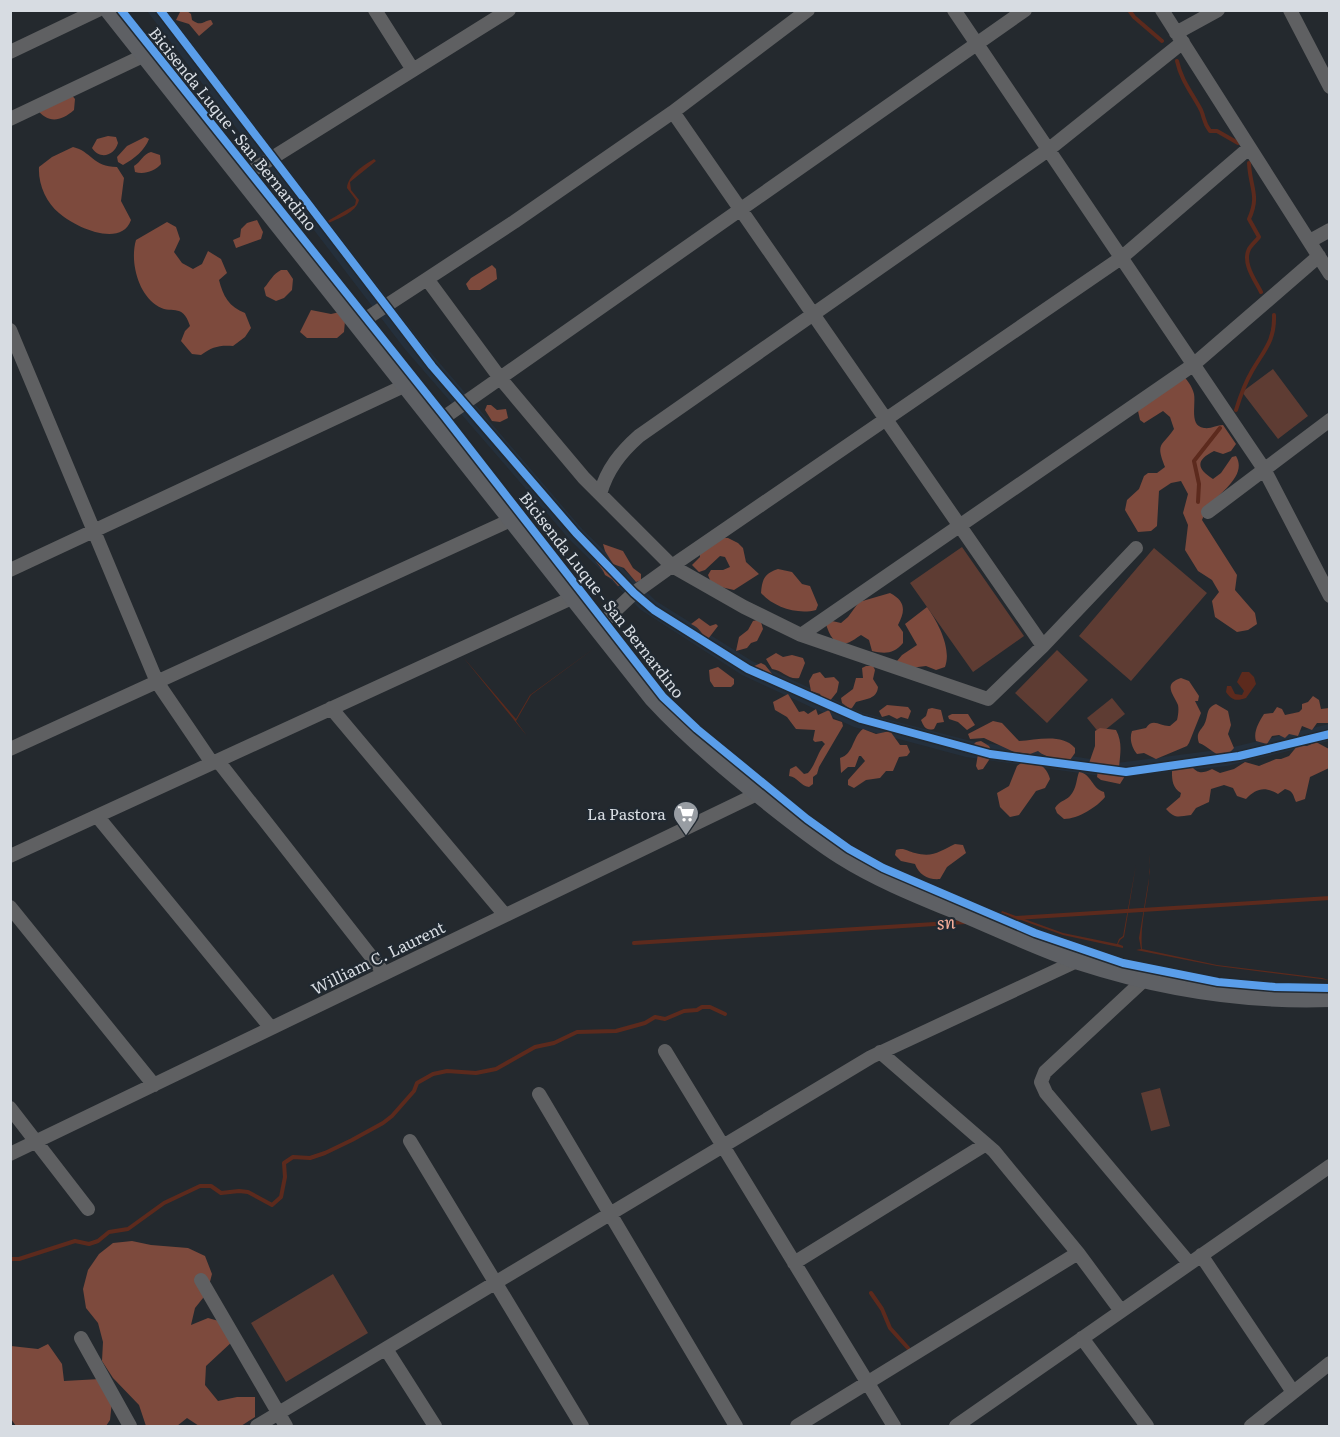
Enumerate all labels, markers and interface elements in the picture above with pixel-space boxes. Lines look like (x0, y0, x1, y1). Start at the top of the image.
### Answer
street label: Bicisenda Luque - San Bernardino (144, 21, 324, 235)
street label: Bicisenda Luque - San Bernardino (515, 486, 691, 703)
supermarket icon: La Pastora (671, 799, 701, 837)
place label: La Pastora (587, 801, 666, 825)
water label: sn (936, 907, 956, 936)
street label: William C. Laurent (307, 914, 449, 1000)

